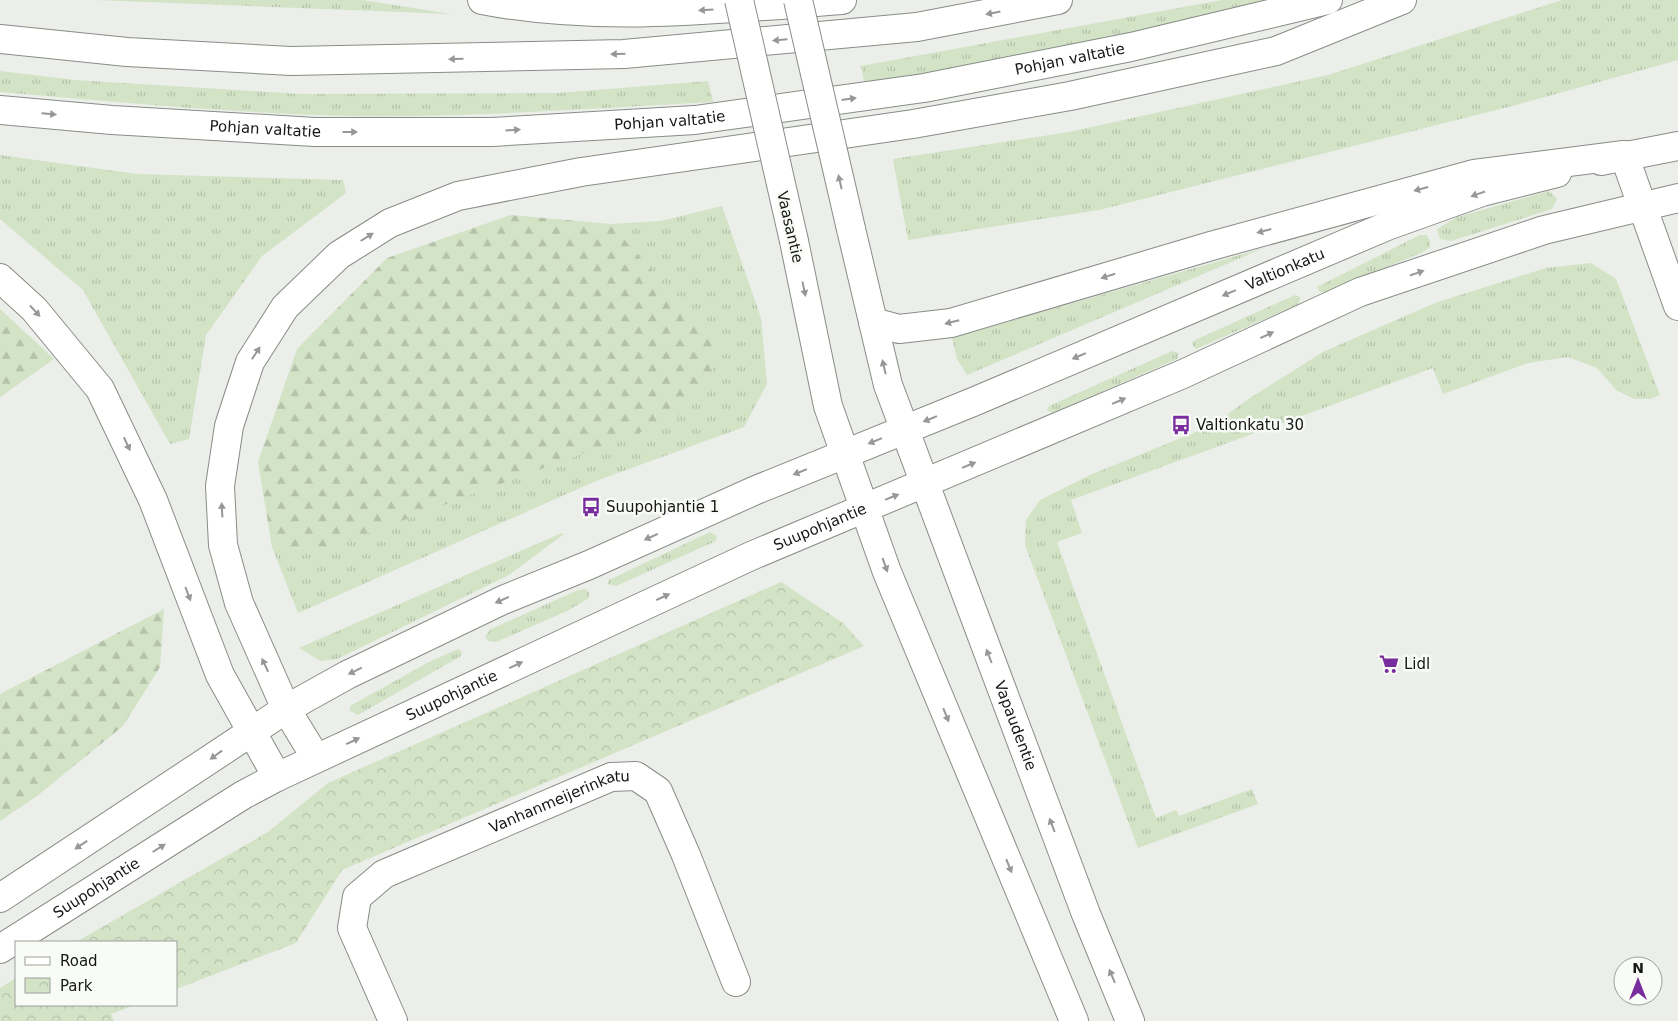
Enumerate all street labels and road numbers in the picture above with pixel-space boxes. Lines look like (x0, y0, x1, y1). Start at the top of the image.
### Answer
street label: Pohjan valtatie (1013, 39, 1126, 79)
street label: Pohjan valtatie (614, 107, 727, 134)
street label: Pohjan valtatie (209, 117, 321, 141)
street label: Vaasantie (773, 189, 807, 265)
street label: Valtionkatu (1243, 245, 1327, 294)
street label: Suupohjantie (771, 499, 869, 554)
street label: Suupohjantie (403, 666, 500, 725)
street label: Vapaudentie (991, 678, 1040, 773)
street label: Vanhanmeijerinkatu (486, 767, 630, 837)
street label: Suupohjantie (50, 854, 143, 922)

